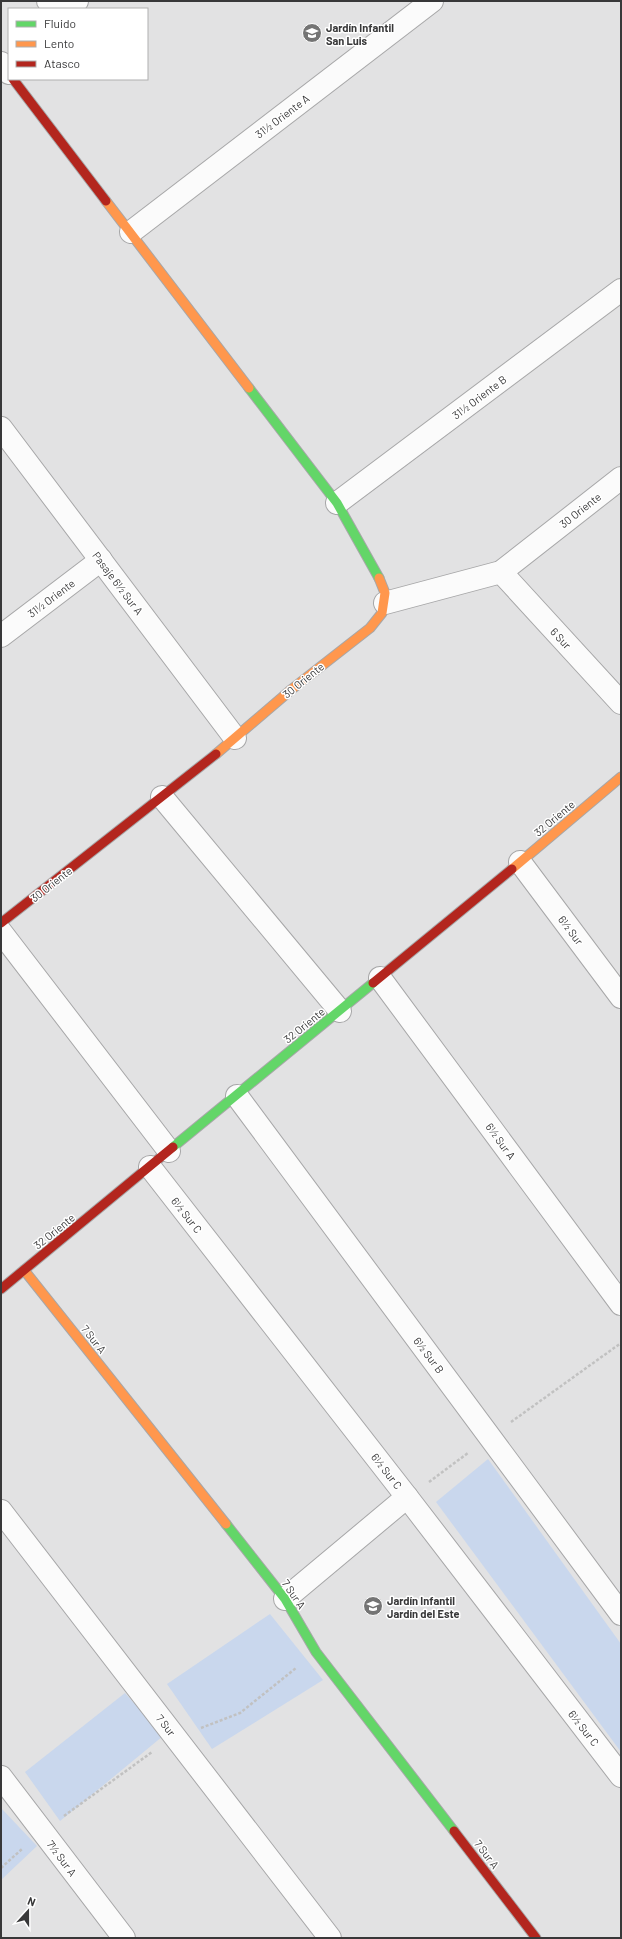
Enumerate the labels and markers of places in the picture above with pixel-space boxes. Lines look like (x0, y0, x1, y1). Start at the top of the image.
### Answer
place label: Jardín Infantil San Luis (326, 21, 394, 47)
school or university icon: Jardín Infantil San Luis (301, 22, 323, 44)
place label: Jardín Infantil Jardín del Este (387, 1594, 460, 1620)
school or university icon: Jardín Infantil Jardín del Este (362, 1595, 384, 1617)

